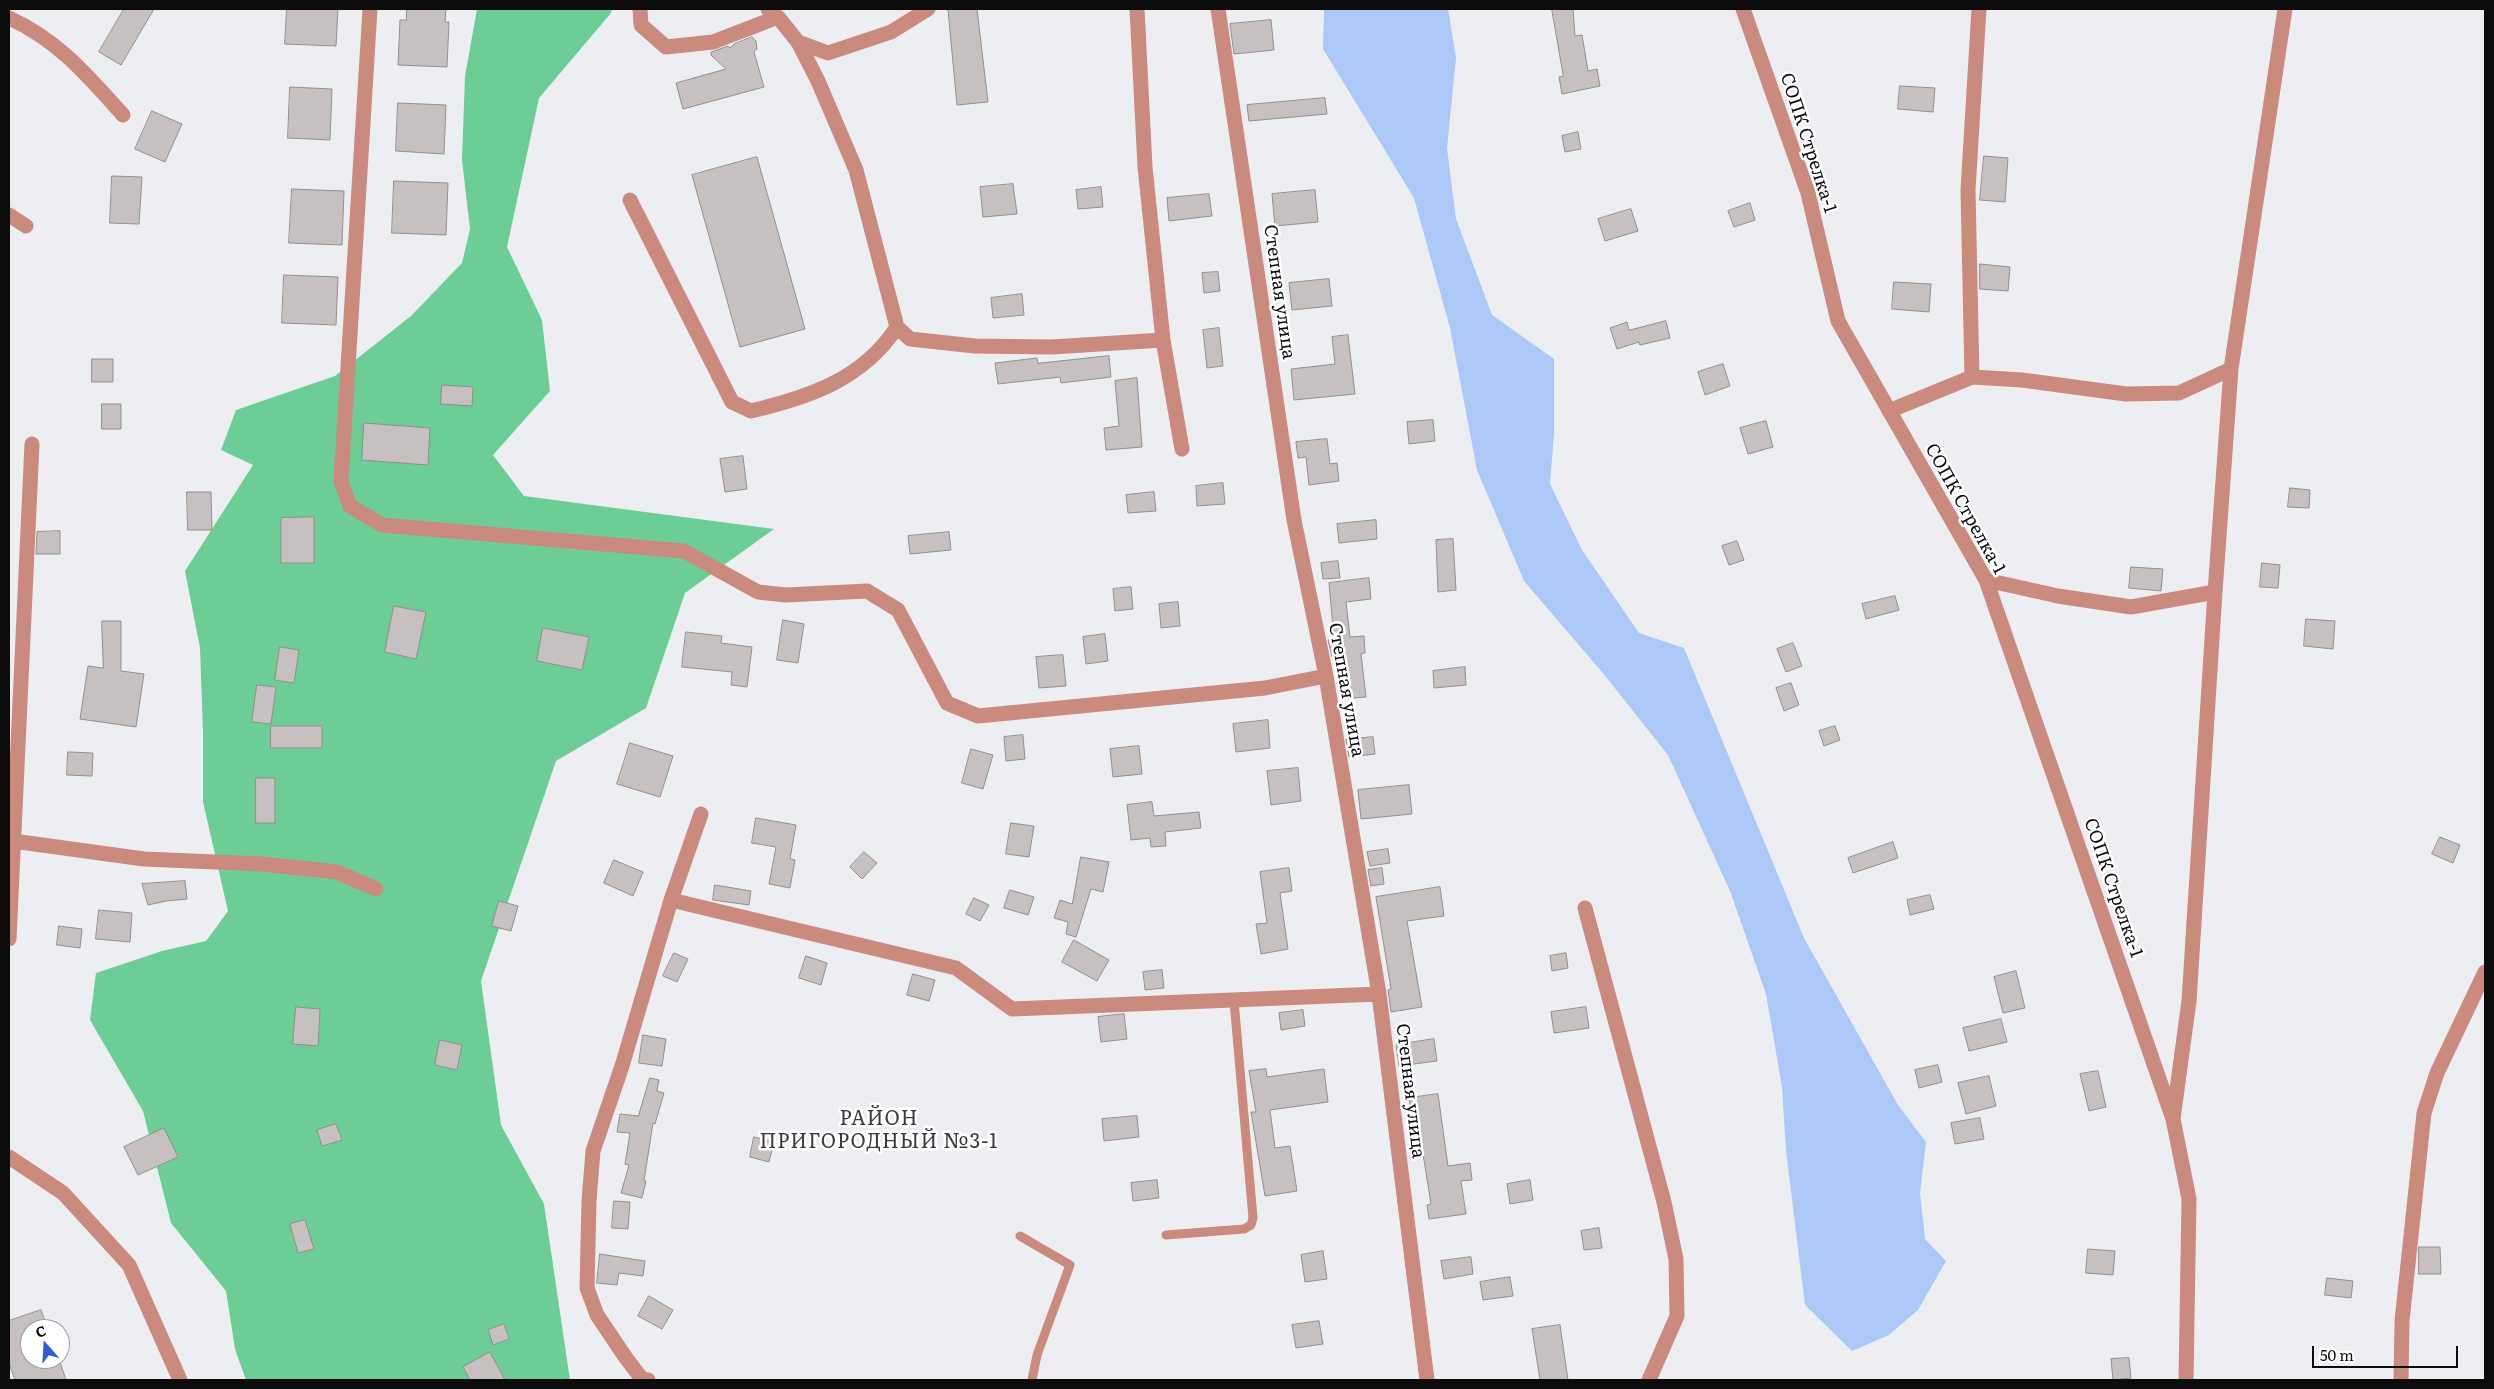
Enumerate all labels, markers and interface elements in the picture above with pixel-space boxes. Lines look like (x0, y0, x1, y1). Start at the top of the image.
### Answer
street label: СОПК Стрелка-1 (1775, 70, 1841, 216)
street label: Степная улица (1259, 223, 1299, 361)
street label: СОПК Стрелка-1 (1920, 440, 2010, 578)
street label: Степная улица (1324, 621, 1368, 759)
street label: СОПК Стрелка-1 (2079, 815, 2147, 961)
street label: Степная улица (1391, 1022, 1429, 1160)
district label: РАЙОН ПРИГОРОДНЫЙ №3-1 (758, 1107, 1000, 1154)
north arrow (20, 1319, 70, 1369)
text: С (32, 1320, 48, 1342)
scale bar (2314, 1336, 2460, 1368)
text: 50 m (2320, 1343, 2354, 1366)

